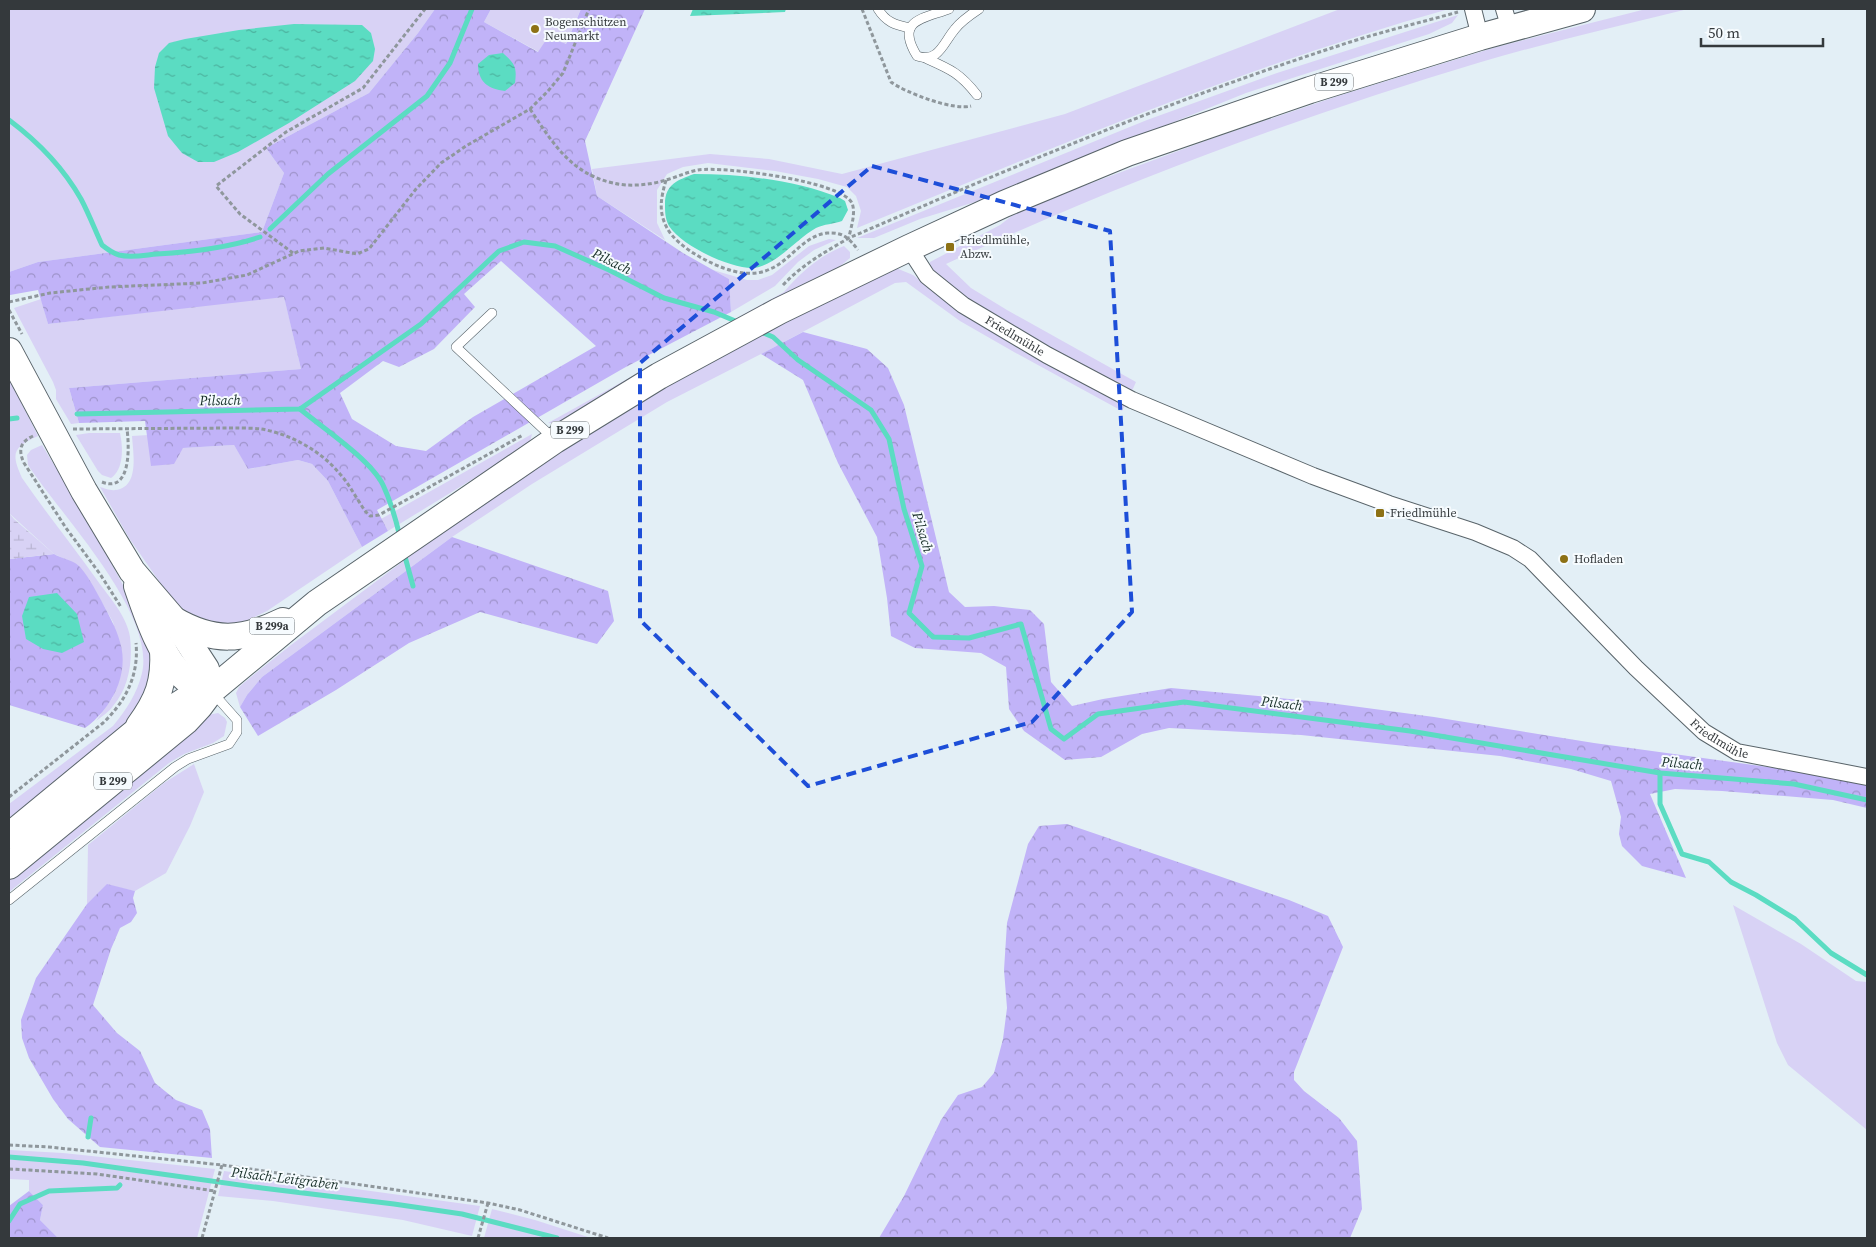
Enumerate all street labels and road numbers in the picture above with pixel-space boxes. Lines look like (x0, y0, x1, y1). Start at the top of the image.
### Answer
road number: B 299 (1315, 74, 1353, 90)
street label: Friedlmühle (982, 312, 1048, 360)
road number: B 299 (551, 422, 589, 438)
road number: B 299a (250, 618, 294, 634)
street label: Friedlmühle (1687, 715, 1750, 762)
road number: B 299 (94, 772, 132, 789)

